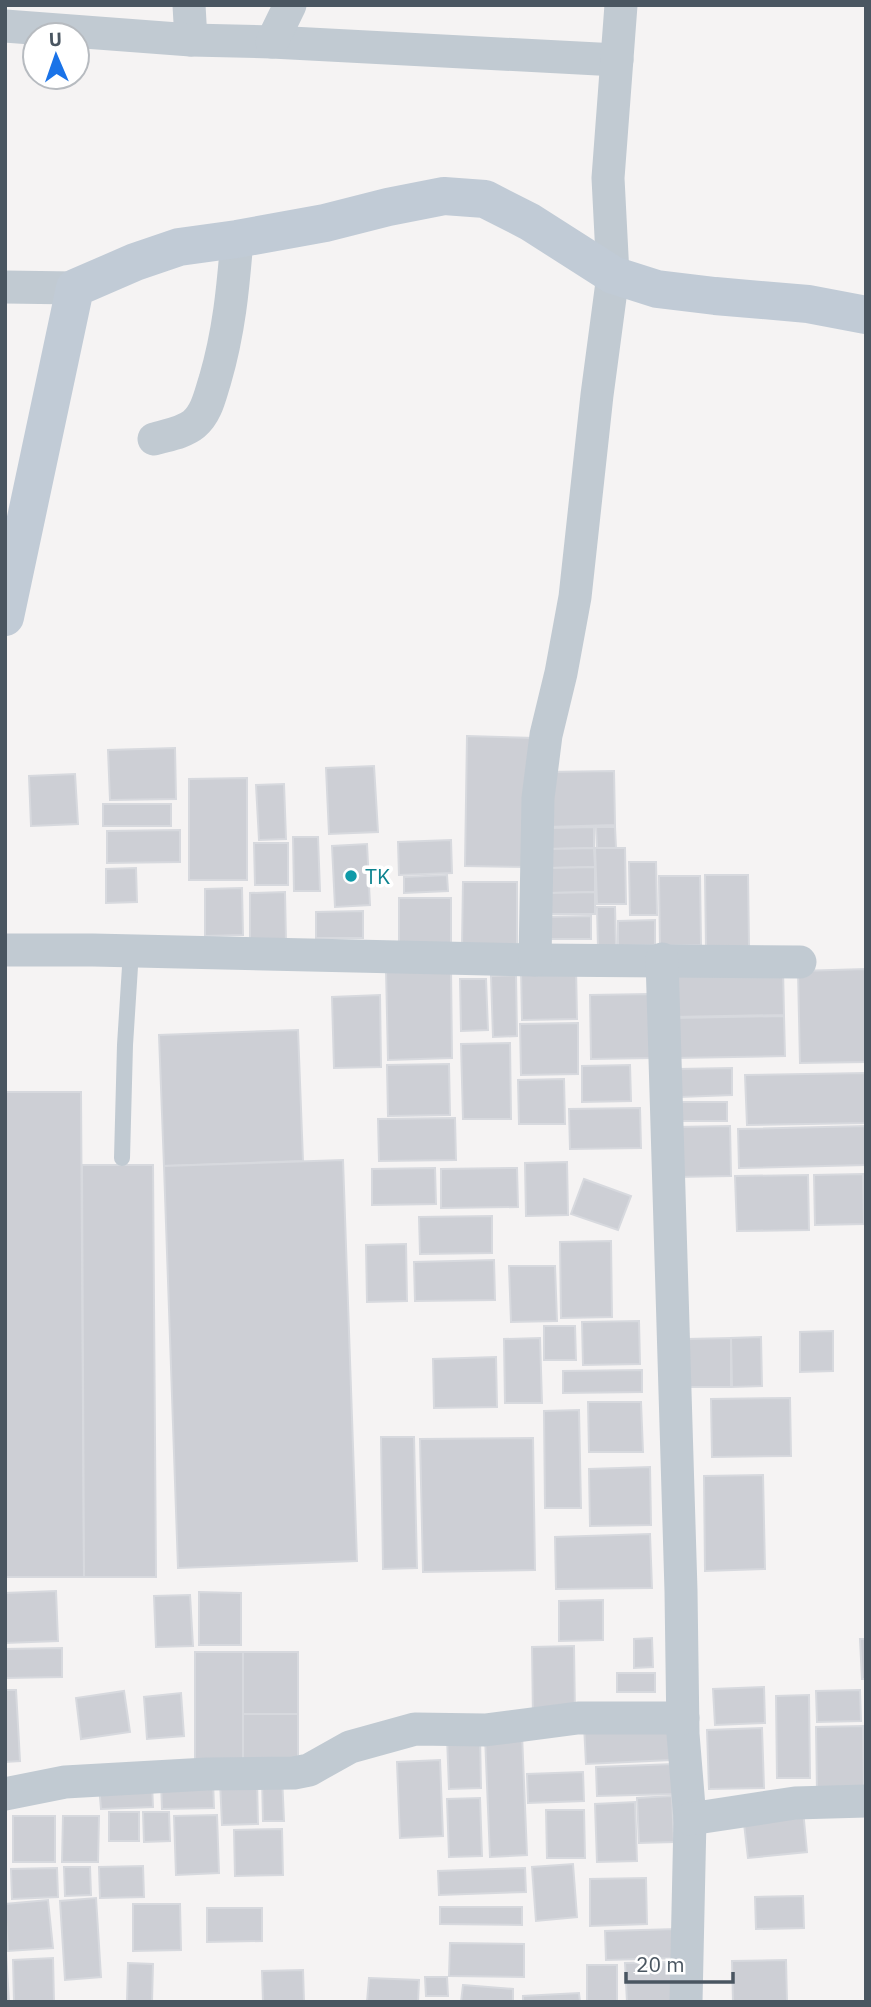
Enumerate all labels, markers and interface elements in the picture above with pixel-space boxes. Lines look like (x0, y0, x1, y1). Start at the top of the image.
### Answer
north arrow (21, 21, 91, 91)
text: U (48, 27, 62, 51)
place label: TK (365, 862, 390, 890)
marker: TK (343, 868, 359, 884)
scale bar (626, 1940, 733, 1984)
text: 20 m (636, 1950, 685, 1978)

